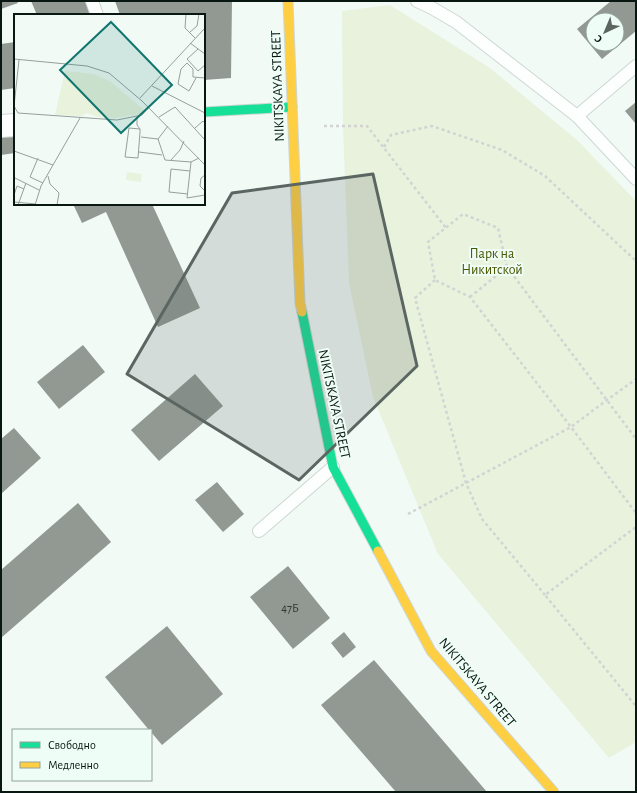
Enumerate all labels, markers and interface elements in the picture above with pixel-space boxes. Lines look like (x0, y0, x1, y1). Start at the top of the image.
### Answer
north arrow (585, 12, 625, 52)
inset map (14, 14, 205, 205)
street label: NIKITSKAYA STREET (269, 30, 287, 142)
text: С (592, 33, 604, 45)
park label: Парк на Никитской (461, 247, 523, 277)
street label: NIKITSKAYA STREET (316, 348, 352, 460)
house number: 47Б (281, 602, 299, 614)
street label: NIKITSKAYA STREET (436, 636, 518, 730)
legend (12, 729, 152, 781)
text: Свободно (48, 739, 96, 751)
text: Медленно (48, 759, 99, 771)

